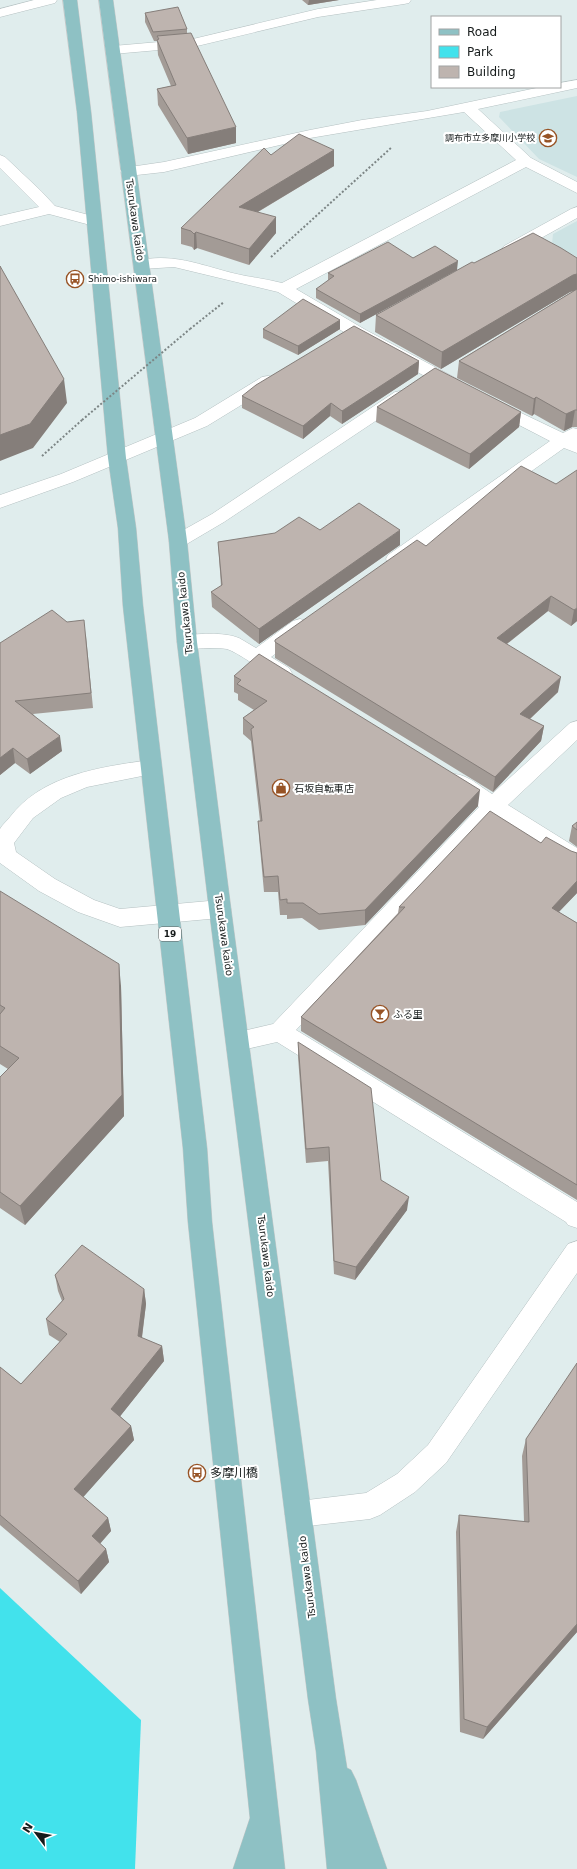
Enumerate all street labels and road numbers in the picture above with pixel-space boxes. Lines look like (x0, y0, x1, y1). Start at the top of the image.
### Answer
street label: Tsurukawa kaido (124, 177, 146, 262)
street label: Tsurukawa kaido (175, 571, 195, 656)
street label: Tsurukawa kaido (213, 892, 235, 977)
road number: 19 (159, 927, 181, 941)
street label: Tsurukawa kaido (255, 1213, 276, 1298)
street label: Tsurukawa kaido (297, 1535, 318, 1620)

